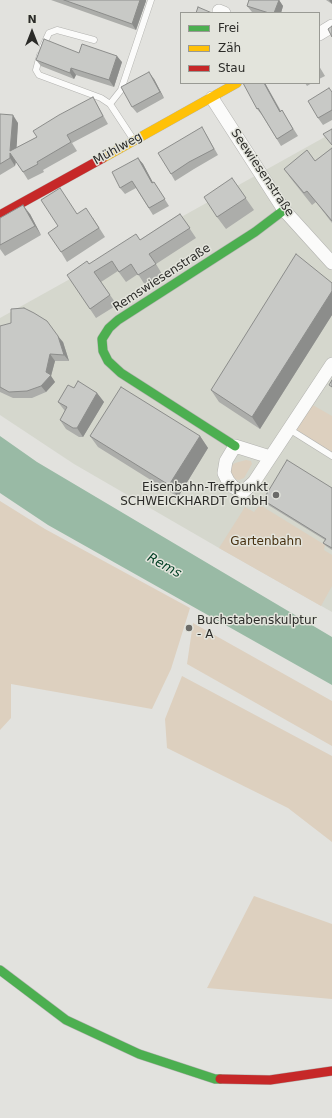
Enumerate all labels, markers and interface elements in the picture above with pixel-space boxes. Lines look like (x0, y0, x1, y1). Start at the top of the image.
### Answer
north arrow (12, 12, 52, 52)
legend (180, 12, 320, 84)
text: N (27, 13, 37, 26)
text: Frei (218, 21, 239, 35)
text: Zäh (218, 41, 241, 55)
text: Stau (218, 61, 245, 75)
street label: Seewiesenstraße (227, 127, 297, 219)
street label: Mühlweg (91, 130, 145, 168)
street label: Remswiesenstraße (111, 241, 213, 315)
place label: Eisenbahn-Treffpunkt SCHWEICKHARDT GmbH (120, 481, 268, 509)
marker: Eisenbahn-Treffpunkt SCHWEICKHARDT GmbH (271, 490, 281, 500)
park label: Gartenbahn (230, 535, 302, 549)
water label: Rems (144, 550, 184, 582)
place label: Buchstabenskulptur - A (197, 614, 317, 642)
marker: Buchstabenskulptur - A (184, 623, 194, 633)

